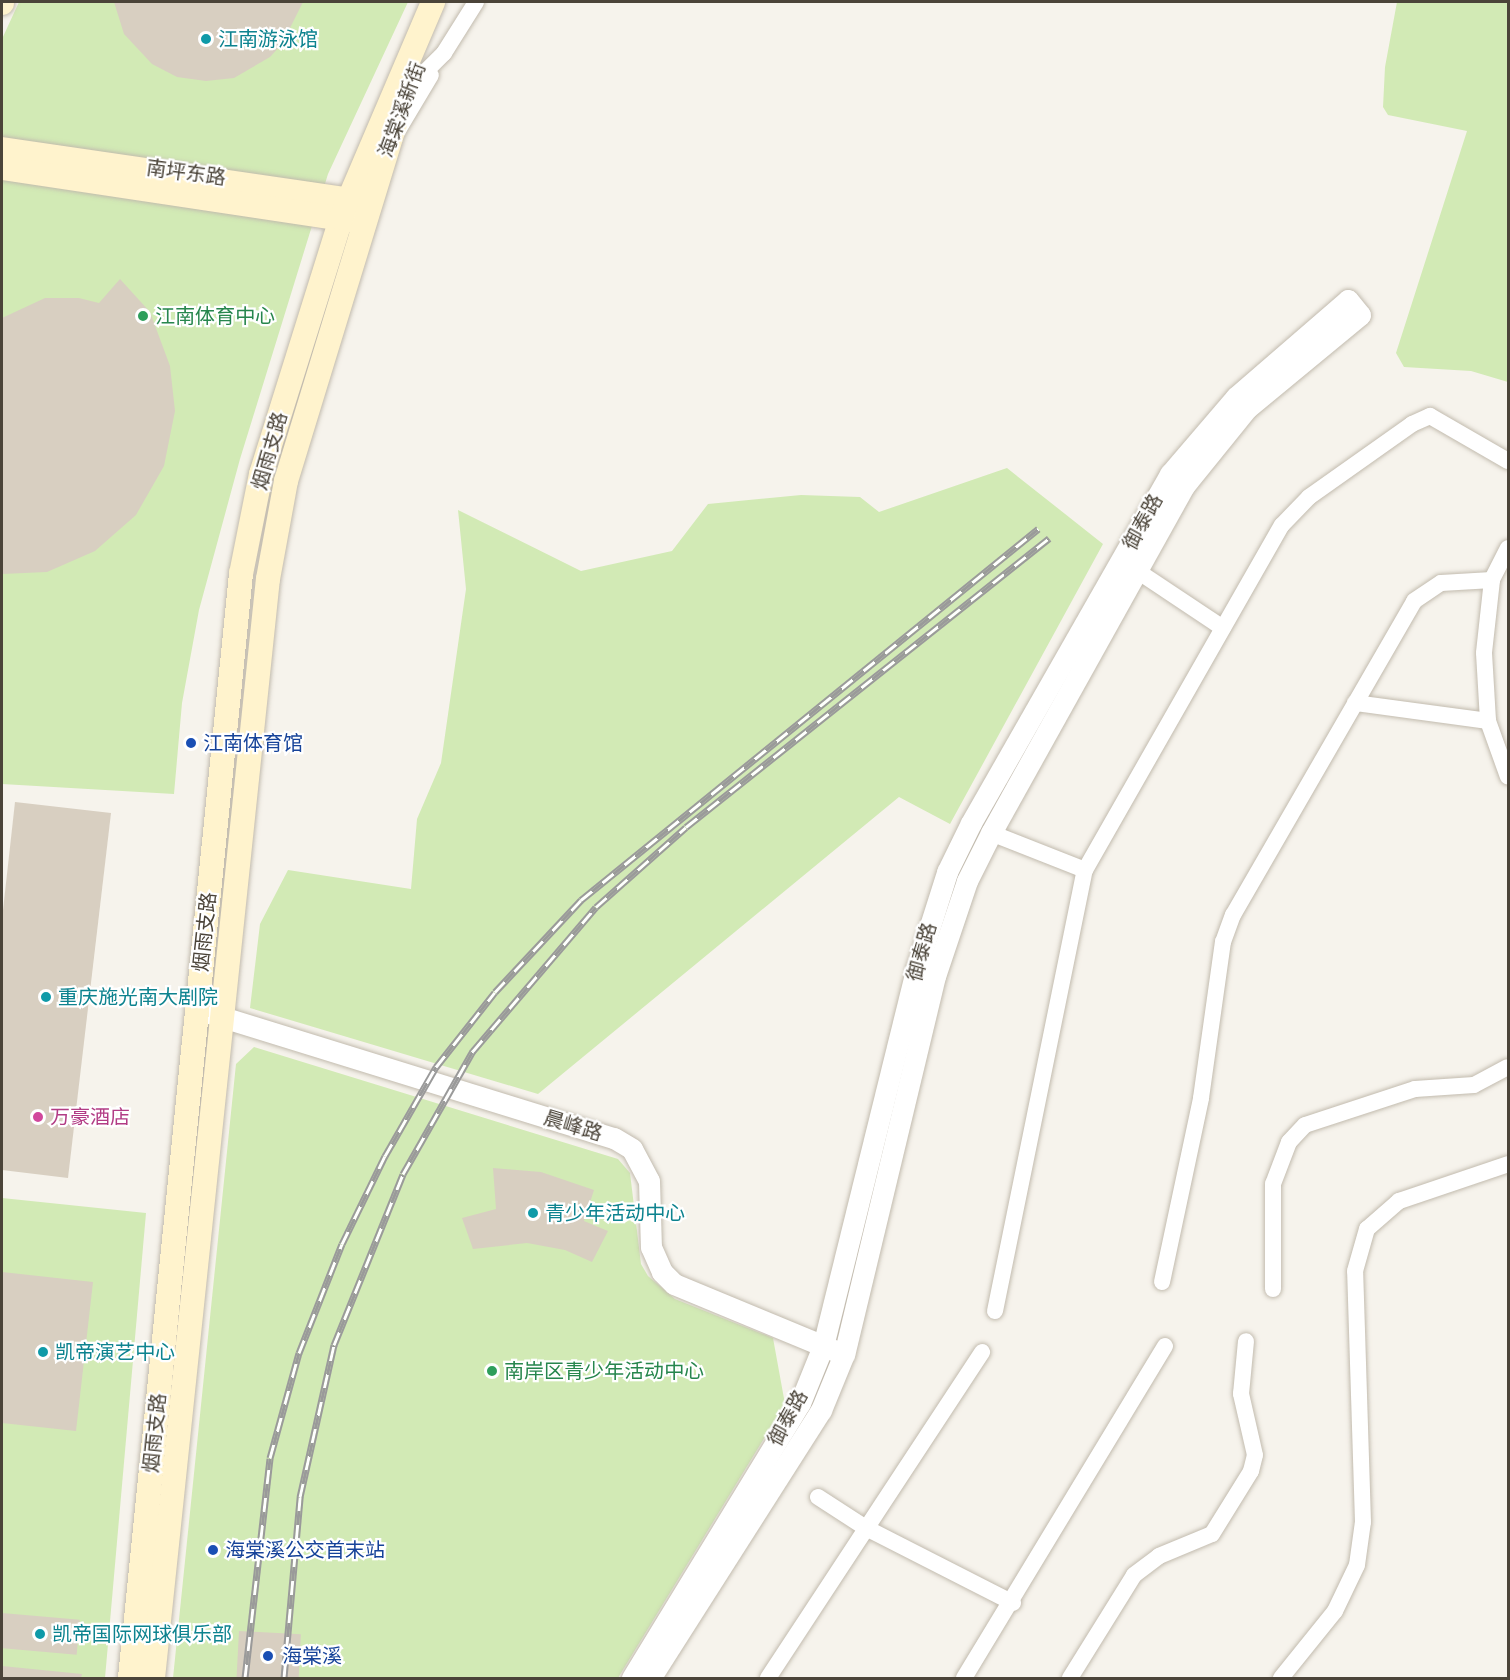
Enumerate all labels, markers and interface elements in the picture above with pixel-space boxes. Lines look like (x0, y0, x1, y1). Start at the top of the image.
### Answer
place label: 江南游泳馆 (218, 27, 318, 51)
marker: 江南游泳馆 (199, 32, 213, 46)
street label: 海棠溪新街 (374, 59, 430, 161)
street label: 南坪东路 (145, 156, 227, 190)
place label: 江南体育中心 (155, 304, 275, 328)
marker: 江南体育中心 (136, 309, 150, 323)
street label: 烟雨支路 (247, 409, 293, 493)
street label: 御泰路 (1118, 490, 1168, 554)
place label: 江南体育馆 (203, 731, 303, 755)
marker: 江南体育馆 (184, 736, 198, 750)
street label: 烟雨支路 (189, 891, 221, 973)
street label: 御泰路 (902, 920, 942, 984)
place label: 重庆施光南大剧院 (58, 985, 218, 1009)
marker: 重庆施光南大剧院 (39, 990, 53, 1004)
place label: 万豪酒店 (50, 1105, 130, 1129)
street label: 晨峰路 (541, 1106, 605, 1146)
marker: 万豪酒店 (31, 1110, 45, 1124)
place label: 青少年活动中心 (545, 1201, 685, 1225)
marker: 青少年活动中心 (526, 1206, 540, 1220)
place label: 凯帝演艺中心 (55, 1340, 175, 1364)
marker: 凯帝演艺中心 (36, 1345, 50, 1359)
place label: 南岸区青少年活动中心 (504, 1359, 704, 1383)
marker: 南岸区青少年活动中心 (485, 1364, 499, 1378)
street label: 御泰路 (763, 1386, 813, 1450)
street label: 烟雨支路 (139, 1392, 171, 1474)
place label: 海棠溪公交首末站 (225, 1538, 385, 1562)
marker: 海棠溪公交首末站 (206, 1543, 220, 1557)
place label: 凯帝国际网球俱乐部 (52, 1622, 232, 1646)
marker: 凯帝国际网球俱乐部 (33, 1627, 47, 1641)
place label: 海棠溪 (282, 1644, 342, 1668)
marker: 海棠溪 (259, 1647, 277, 1665)

